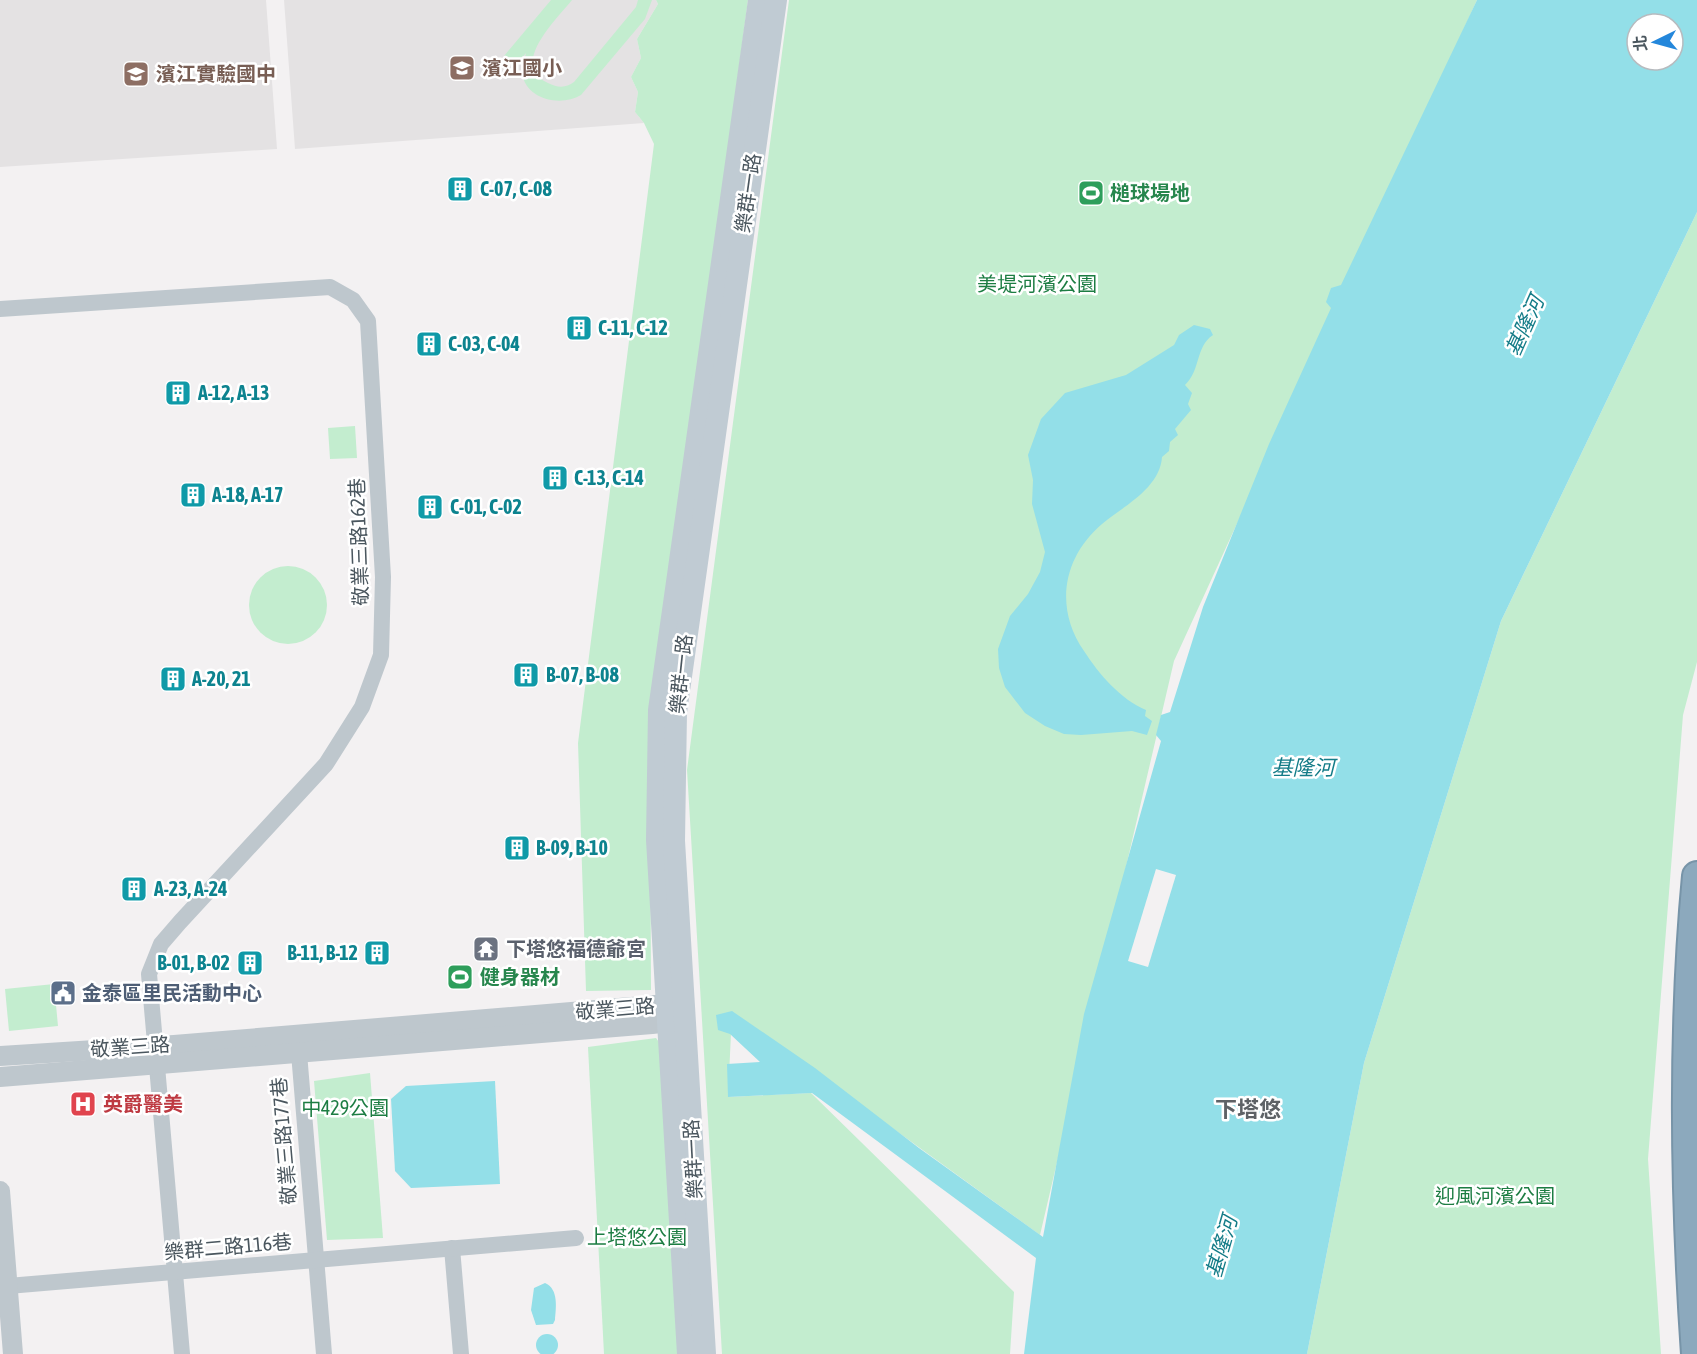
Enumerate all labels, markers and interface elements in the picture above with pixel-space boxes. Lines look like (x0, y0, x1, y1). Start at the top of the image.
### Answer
north arrow (1625, 12, 1685, 72)
text: 北 (1630, 35, 1650, 52)
school or university icon: 濱江國小 (447, 53, 477, 83)
place label: 濱江國小 (482, 56, 562, 79)
school or university icon: 濱江實驗國中 (121, 59, 151, 89)
place label: 濱江實驗國中 (156, 62, 276, 85)
street label: 樂群一路 (731, 152, 764, 234)
building icon: C-07, C-08 (445, 174, 475, 204)
place label: C-07, C-08 (480, 177, 552, 200)
sports icon: 槌球場地 (1076, 178, 1106, 208)
place label: 槌球場地 (1110, 181, 1190, 204)
park label: 美堤河濱公園 (977, 272, 1097, 295)
water label: 基隆河 (1500, 288, 1549, 359)
building icon: C-11, C-12 (564, 313, 594, 343)
place label: C-11, C-12 (598, 316, 668, 339)
building icon: C-03, C-04 (414, 329, 444, 359)
place label: C-03, C-04 (448, 332, 520, 355)
building icon: A-12, A-13 (163, 378, 193, 408)
place label: A-12, A-13 (197, 381, 270, 404)
building icon: C-13, C-14 (540, 463, 570, 493)
place label: C-13, C-14 (574, 466, 644, 489)
street label: 敬業三路162巷 (345, 478, 372, 606)
building icon: A-18, A-17 (178, 480, 208, 510)
place label: A-18, A-17 (211, 483, 284, 506)
building icon: C-01, C-02 (415, 492, 445, 522)
place label: C-01, C-02 (450, 495, 522, 518)
street label: 樂群一路 (665, 633, 696, 715)
building icon: B-07, B-08 (511, 660, 541, 690)
place label: B-07, B-08 (546, 663, 619, 686)
building icon: A-20, 21 (158, 664, 188, 694)
place label: A-20, 21 (191, 667, 251, 690)
water label: 基隆河 (1272, 755, 1338, 779)
building icon: B-09, B-10 (502, 833, 532, 863)
place label: B-09, B-10 (536, 836, 608, 859)
building icon: A-23, A-24 (119, 874, 149, 904)
place label: A-23, A-24 (153, 877, 228, 900)
temple icon: 下塔悠福德爺宮 (471, 934, 501, 964)
place label: 下塔悠福德爺宮 (506, 937, 646, 960)
building icon: B-11, B-12 (362, 938, 392, 968)
place label: B-11, B-12 (287, 941, 358, 964)
building icon: B-01, B-02 (235, 948, 265, 978)
place label: B-01, B-02 (157, 951, 230, 974)
sports icon: 健身器材 (445, 962, 475, 992)
place label: 健身器材 (480, 965, 560, 988)
public building icon: 金泰區里民活動中心 (48, 978, 78, 1008)
place label: 金泰區里民活動中心 (82, 981, 262, 1004)
street label: 敬業三路 (574, 994, 656, 1023)
street label: 敬業三路 (89, 1032, 171, 1061)
street label: 敬業三路177巷 (266, 1076, 301, 1206)
hospital icon: 英爵醫美 (68, 1089, 98, 1119)
place label: 英爵醫美 (103, 1092, 183, 1115)
park label: 中429公園 (301, 1096, 389, 1119)
district label: 下塔悠 (1215, 1096, 1281, 1122)
street label: 樂群一路 (679, 1118, 706, 1200)
park label: 迎風河濱公園 (1435, 1184, 1555, 1207)
water label: 基隆河 (1201, 1209, 1242, 1280)
park label: 上塔悠公園 (587, 1225, 687, 1248)
street label: 樂群二路116巷 (163, 1229, 293, 1264)

